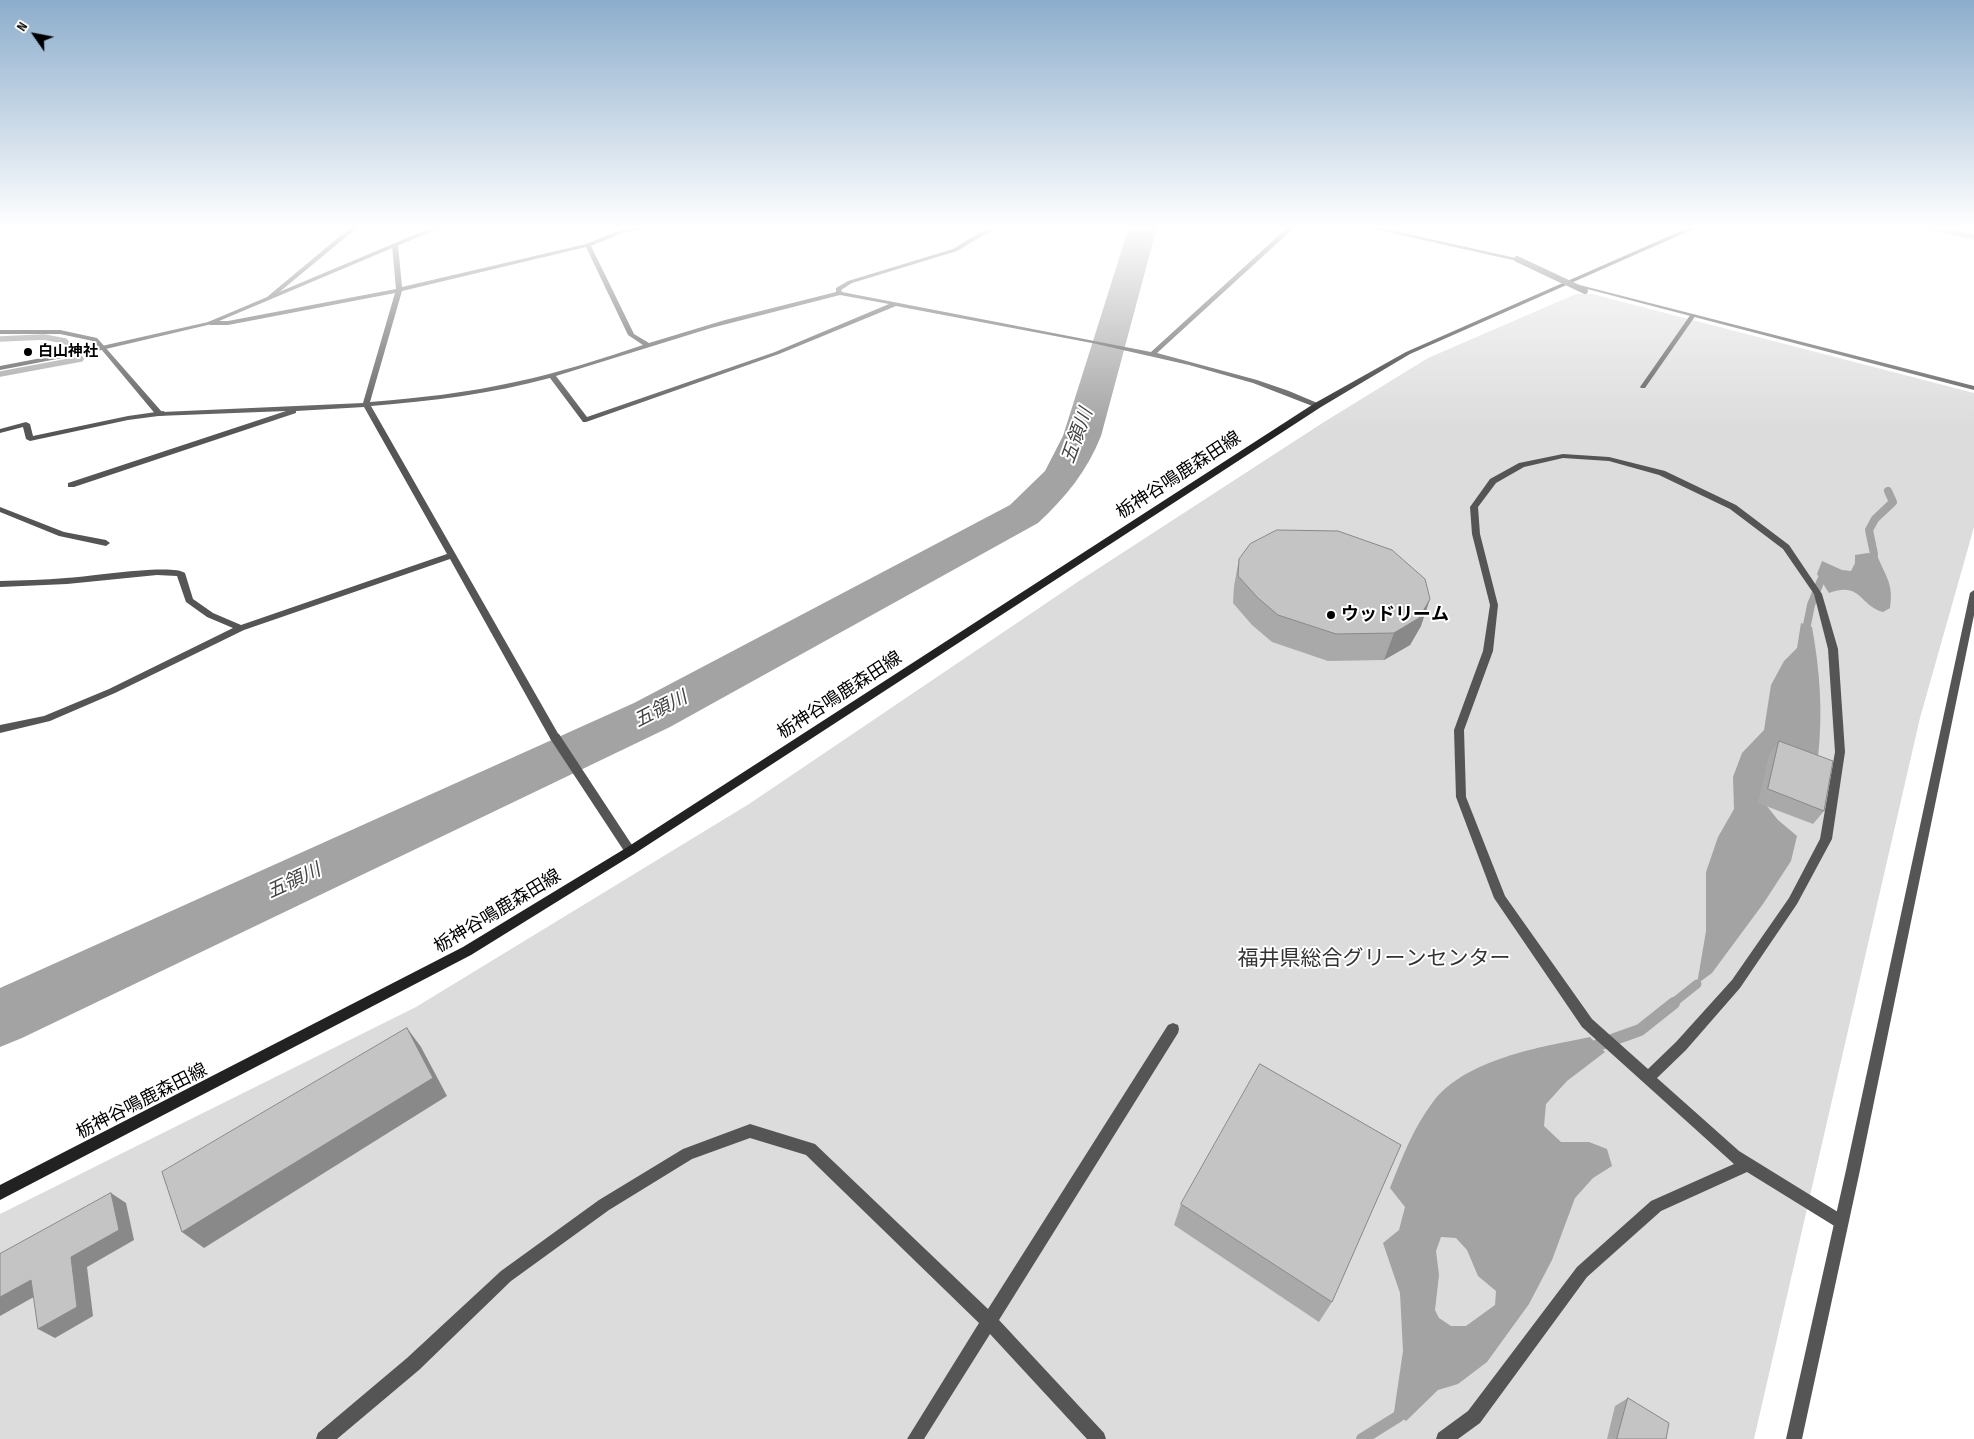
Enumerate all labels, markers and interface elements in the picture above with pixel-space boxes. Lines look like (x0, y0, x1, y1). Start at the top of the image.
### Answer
north arrow (10, 10, 60, 60)
text: N (13, 19, 31, 34)
place label: 白山神社 (38, 343, 98, 361)
marker: 白山神社 (22, 346, 34, 358)
water label: 五領川 (1058, 405, 1098, 467)
street label: 栃神谷鳴鹿森田線 (1113, 428, 1245, 524)
place label: ウッドリーム (1341, 604, 1449, 626)
marker: ウッドリーム (1325, 609, 1337, 621)
street label: 栃神谷鳴鹿森田線 (774, 648, 906, 744)
water label: 五領川 (630, 687, 692, 733)
water label: 五領川 (263, 860, 325, 904)
street label: 栃神谷鳴鹿森田線 (431, 866, 565, 958)
park label: 福井県総合グリーンセンター (1238, 947, 1510, 973)
street label: 栃神谷鳴鹿森田線 (73, 1060, 211, 1144)

